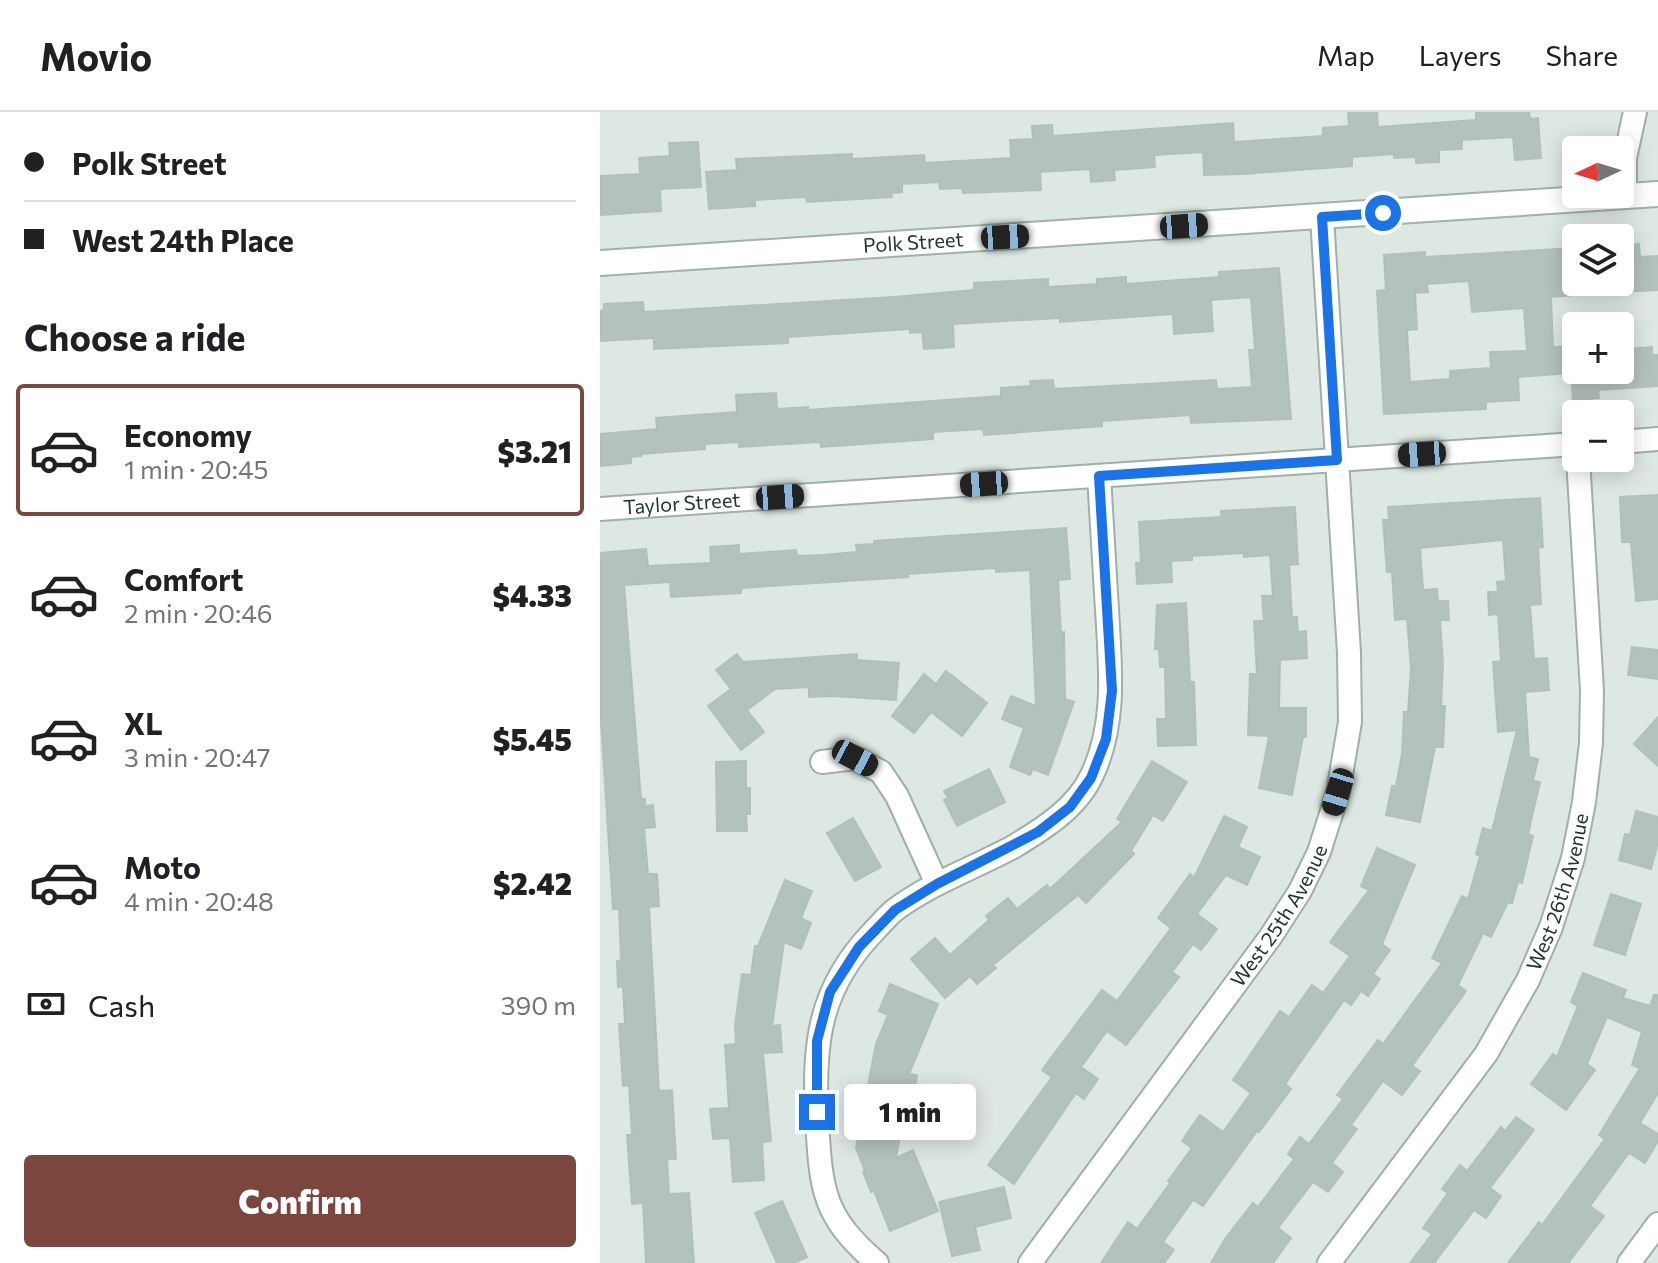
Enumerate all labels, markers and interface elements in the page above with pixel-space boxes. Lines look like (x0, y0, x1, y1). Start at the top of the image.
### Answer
text: Movio (40, 32, 152, 79)
text: Map (1317, 38, 1375, 72)
text: Layers (1419, 38, 1501, 72)
text: Share (1545, 38, 1618, 72)
north arrow (1562, 136, 1634, 208)
map controls (1562, 136, 1634, 472)
text: Polk Street (72, 144, 227, 181)
route start (1365, 195, 1401, 231)
car (1159, 212, 1209, 240)
text: West 24th Place (72, 221, 294, 258)
car (980, 224, 1030, 250)
button: layers (1562, 224, 1634, 296)
street label: Polk Street (862, 226, 964, 257)
button: + (1562, 312, 1634, 384)
text: Choose a ride (24, 314, 245, 358)
button: − (1562, 400, 1634, 472)
icon: car (28, 414, 100, 486)
text: Economy (124, 416, 252, 453)
text: $3.21 (498, 432, 572, 469)
car (1397, 440, 1447, 468)
text: 1 min · 20:45 (124, 453, 268, 484)
car (959, 470, 1009, 498)
car (755, 483, 805, 511)
street label: Taylor Street (623, 487, 741, 518)
icon: car (28, 558, 100, 630)
text: Comfort (124, 560, 243, 597)
text: $4.33 (492, 576, 572, 613)
text: 2 min · 20:46 (124, 597, 273, 628)
icon: car (28, 702, 100, 774)
text: XL (124, 704, 163, 741)
text: $5.45 (493, 720, 572, 757)
car (828, 736, 882, 780)
text: 3 min · 20:47 (124, 741, 270, 772)
car (1320, 766, 1356, 818)
street label: West 26th Avenue (1521, 811, 1593, 974)
street label: West 25th Avenue (1225, 842, 1331, 991)
icon: car (28, 846, 100, 918)
text: Moto (124, 848, 201, 885)
text: $2.42 (493, 864, 572, 901)
text: 4 min · 20:48 (124, 885, 274, 916)
icon: cash (24, 982, 68, 1026)
text: Cash (88, 986, 155, 1023)
text: 390 m (501, 989, 576, 1020)
callout: 1 min (845, 1084, 977, 1140)
route end (799, 1094, 835, 1130)
text: 1 min (879, 1096, 941, 1127)
button: Confirm (24, 1155, 576, 1247)

